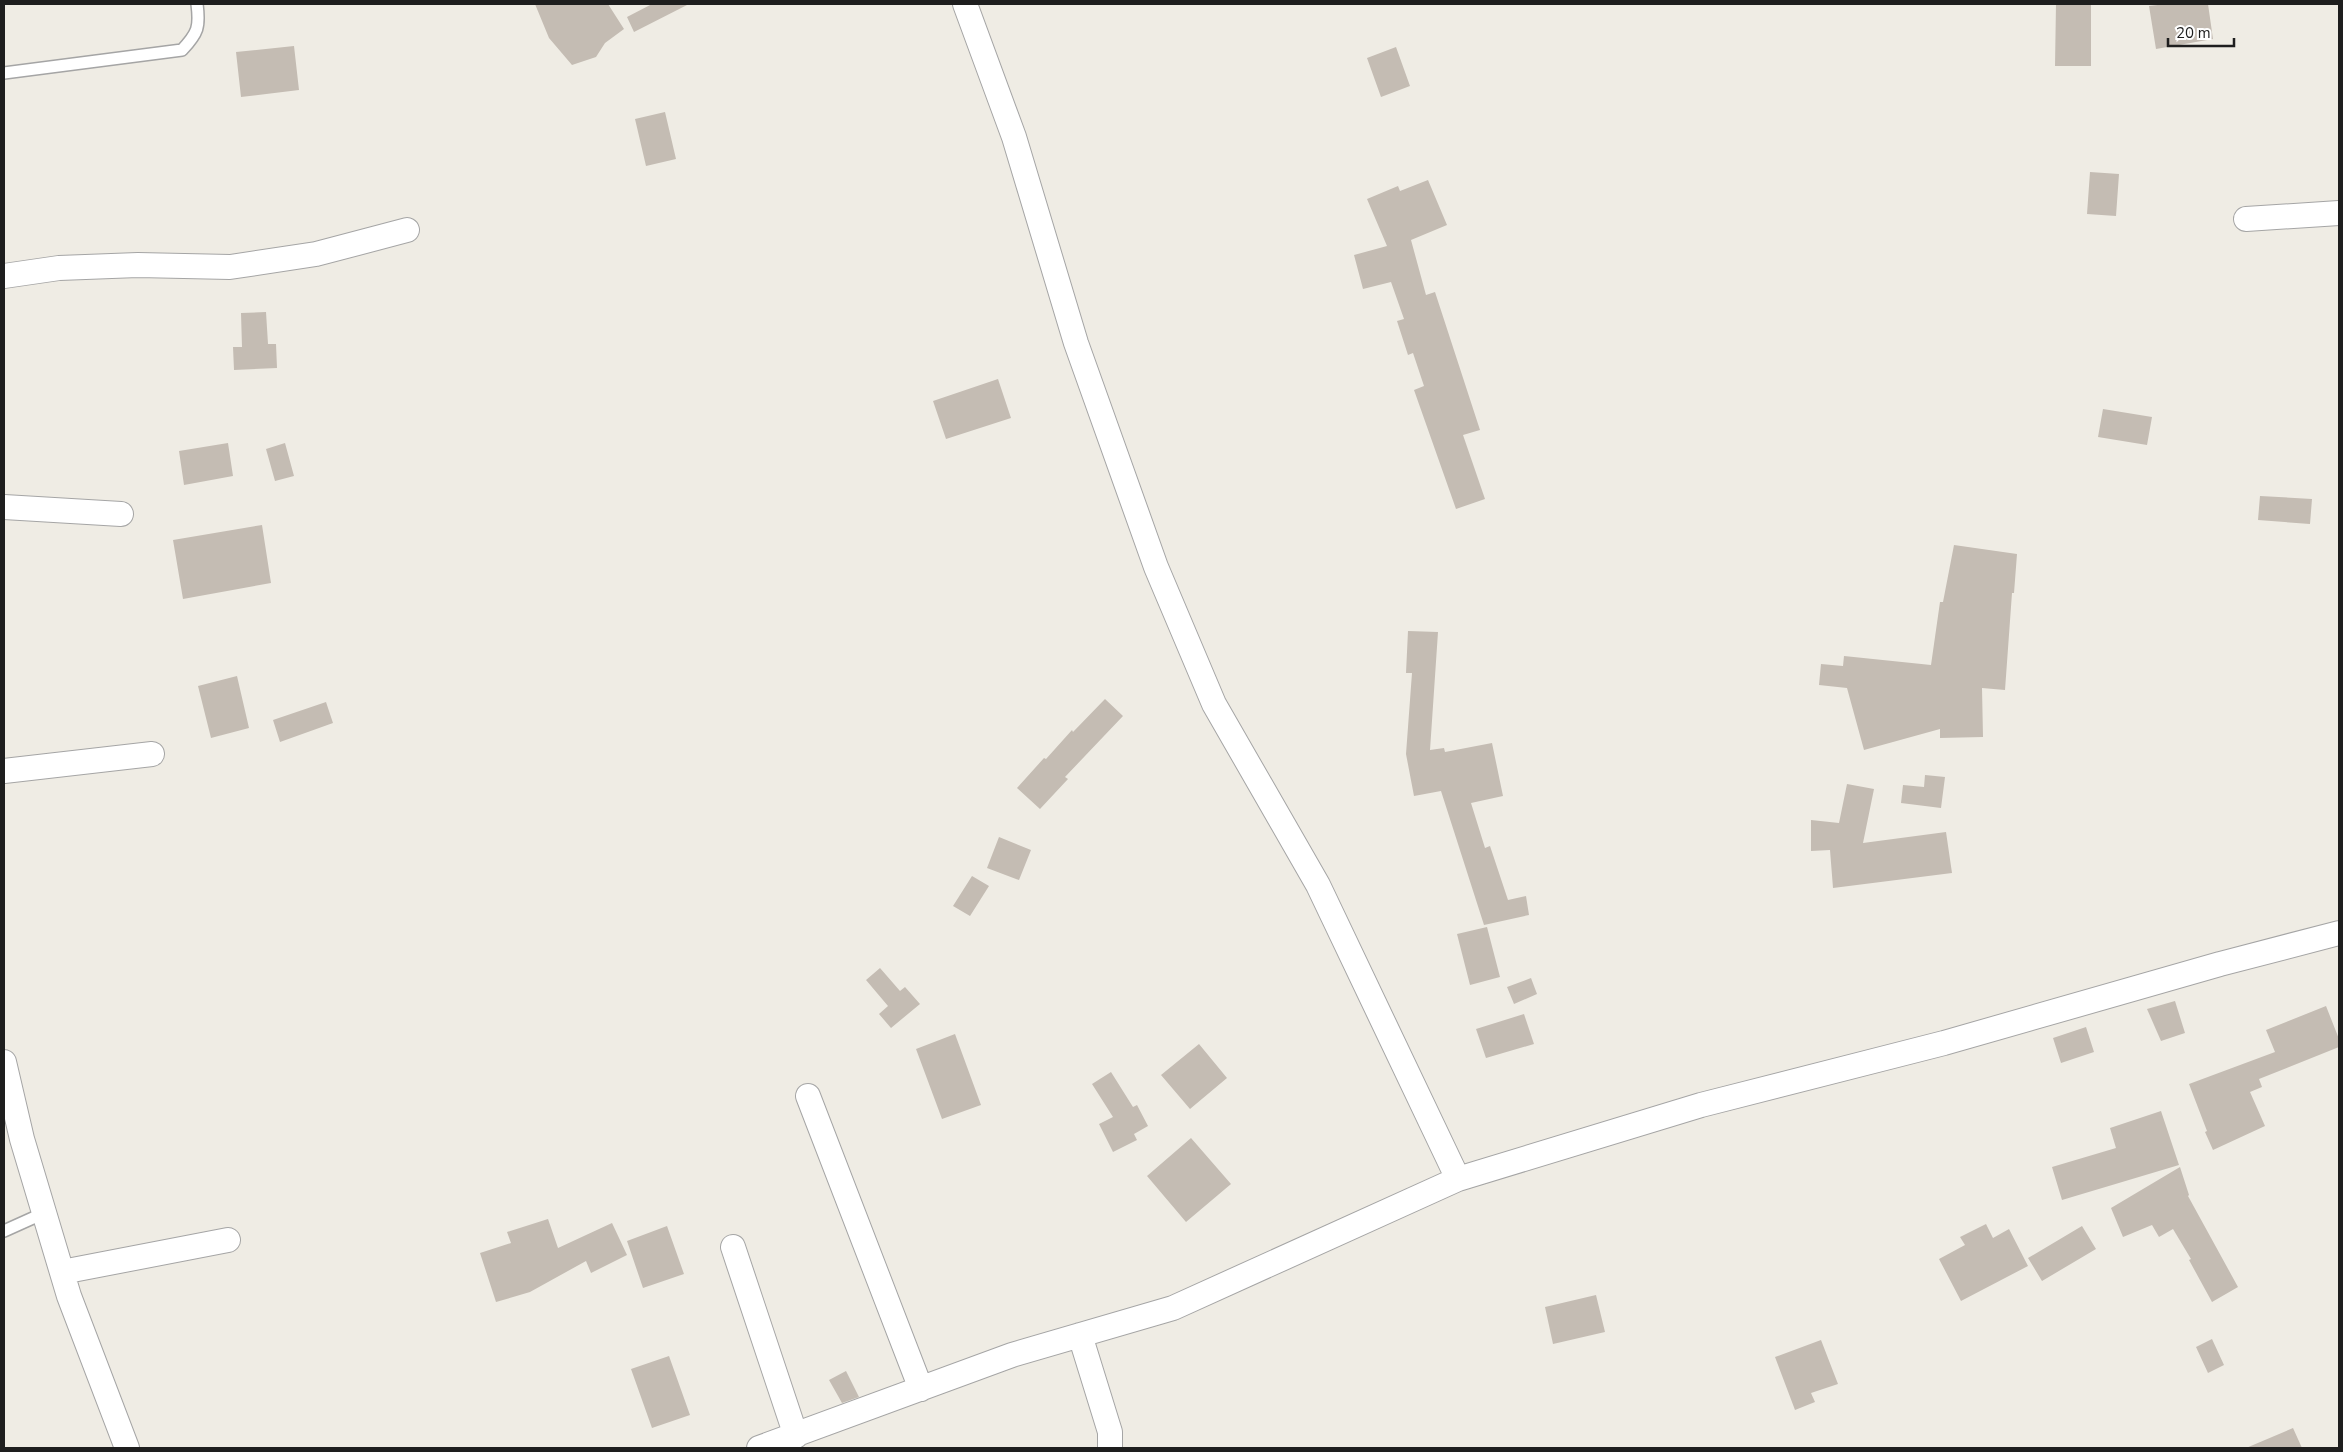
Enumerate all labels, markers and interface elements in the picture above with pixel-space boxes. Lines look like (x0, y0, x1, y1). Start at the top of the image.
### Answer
scale bar (2168, 15, 2234, 47)
text: 20 m (2176, 23, 2211, 43)

